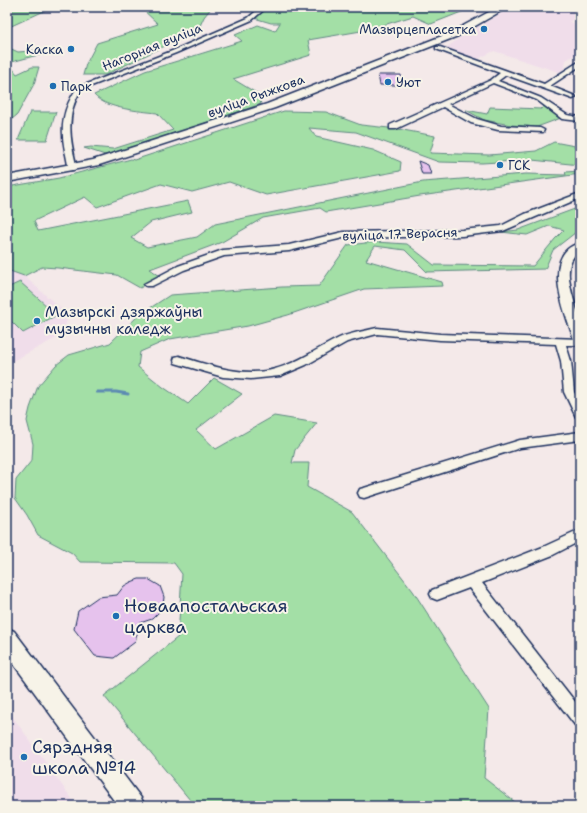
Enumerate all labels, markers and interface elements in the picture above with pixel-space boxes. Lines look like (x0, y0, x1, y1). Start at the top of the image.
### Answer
street label: Нагорная вуліца (100, 19, 204, 75)
place label: Мазырцепласетка (359, 21, 476, 38)
marker: Мазырцепласетка (479, 24, 489, 34)
place label: Каска (26, 41, 63, 58)
marker: Каска (66, 44, 76, 54)
street label: вуліца Рыжкова (205, 71, 307, 121)
place label: Уют (396, 74, 421, 91)
marker: Уют (383, 77, 393, 87)
place label: Парк (61, 78, 92, 95)
marker: Парк (48, 81, 58, 91)
place label: ГСК (508, 157, 531, 174)
marker: ГСК (495, 160, 505, 170)
street label: вуліца 17 Верасня (342, 223, 458, 245)
place label: Мазырскі дзяржаўны музычны каледж (45, 302, 203, 339)
marker: Мазырскі дзяржаўны музычны каледж (32, 316, 42, 326)
place label: Новаапостальская царква (124, 594, 288, 639)
marker: Новаапостальская царква (111, 611, 121, 621)
place label: Сярэдняя школа №14 (32, 735, 136, 780)
marker: Сярэдняя школа №14 (19, 752, 29, 762)

